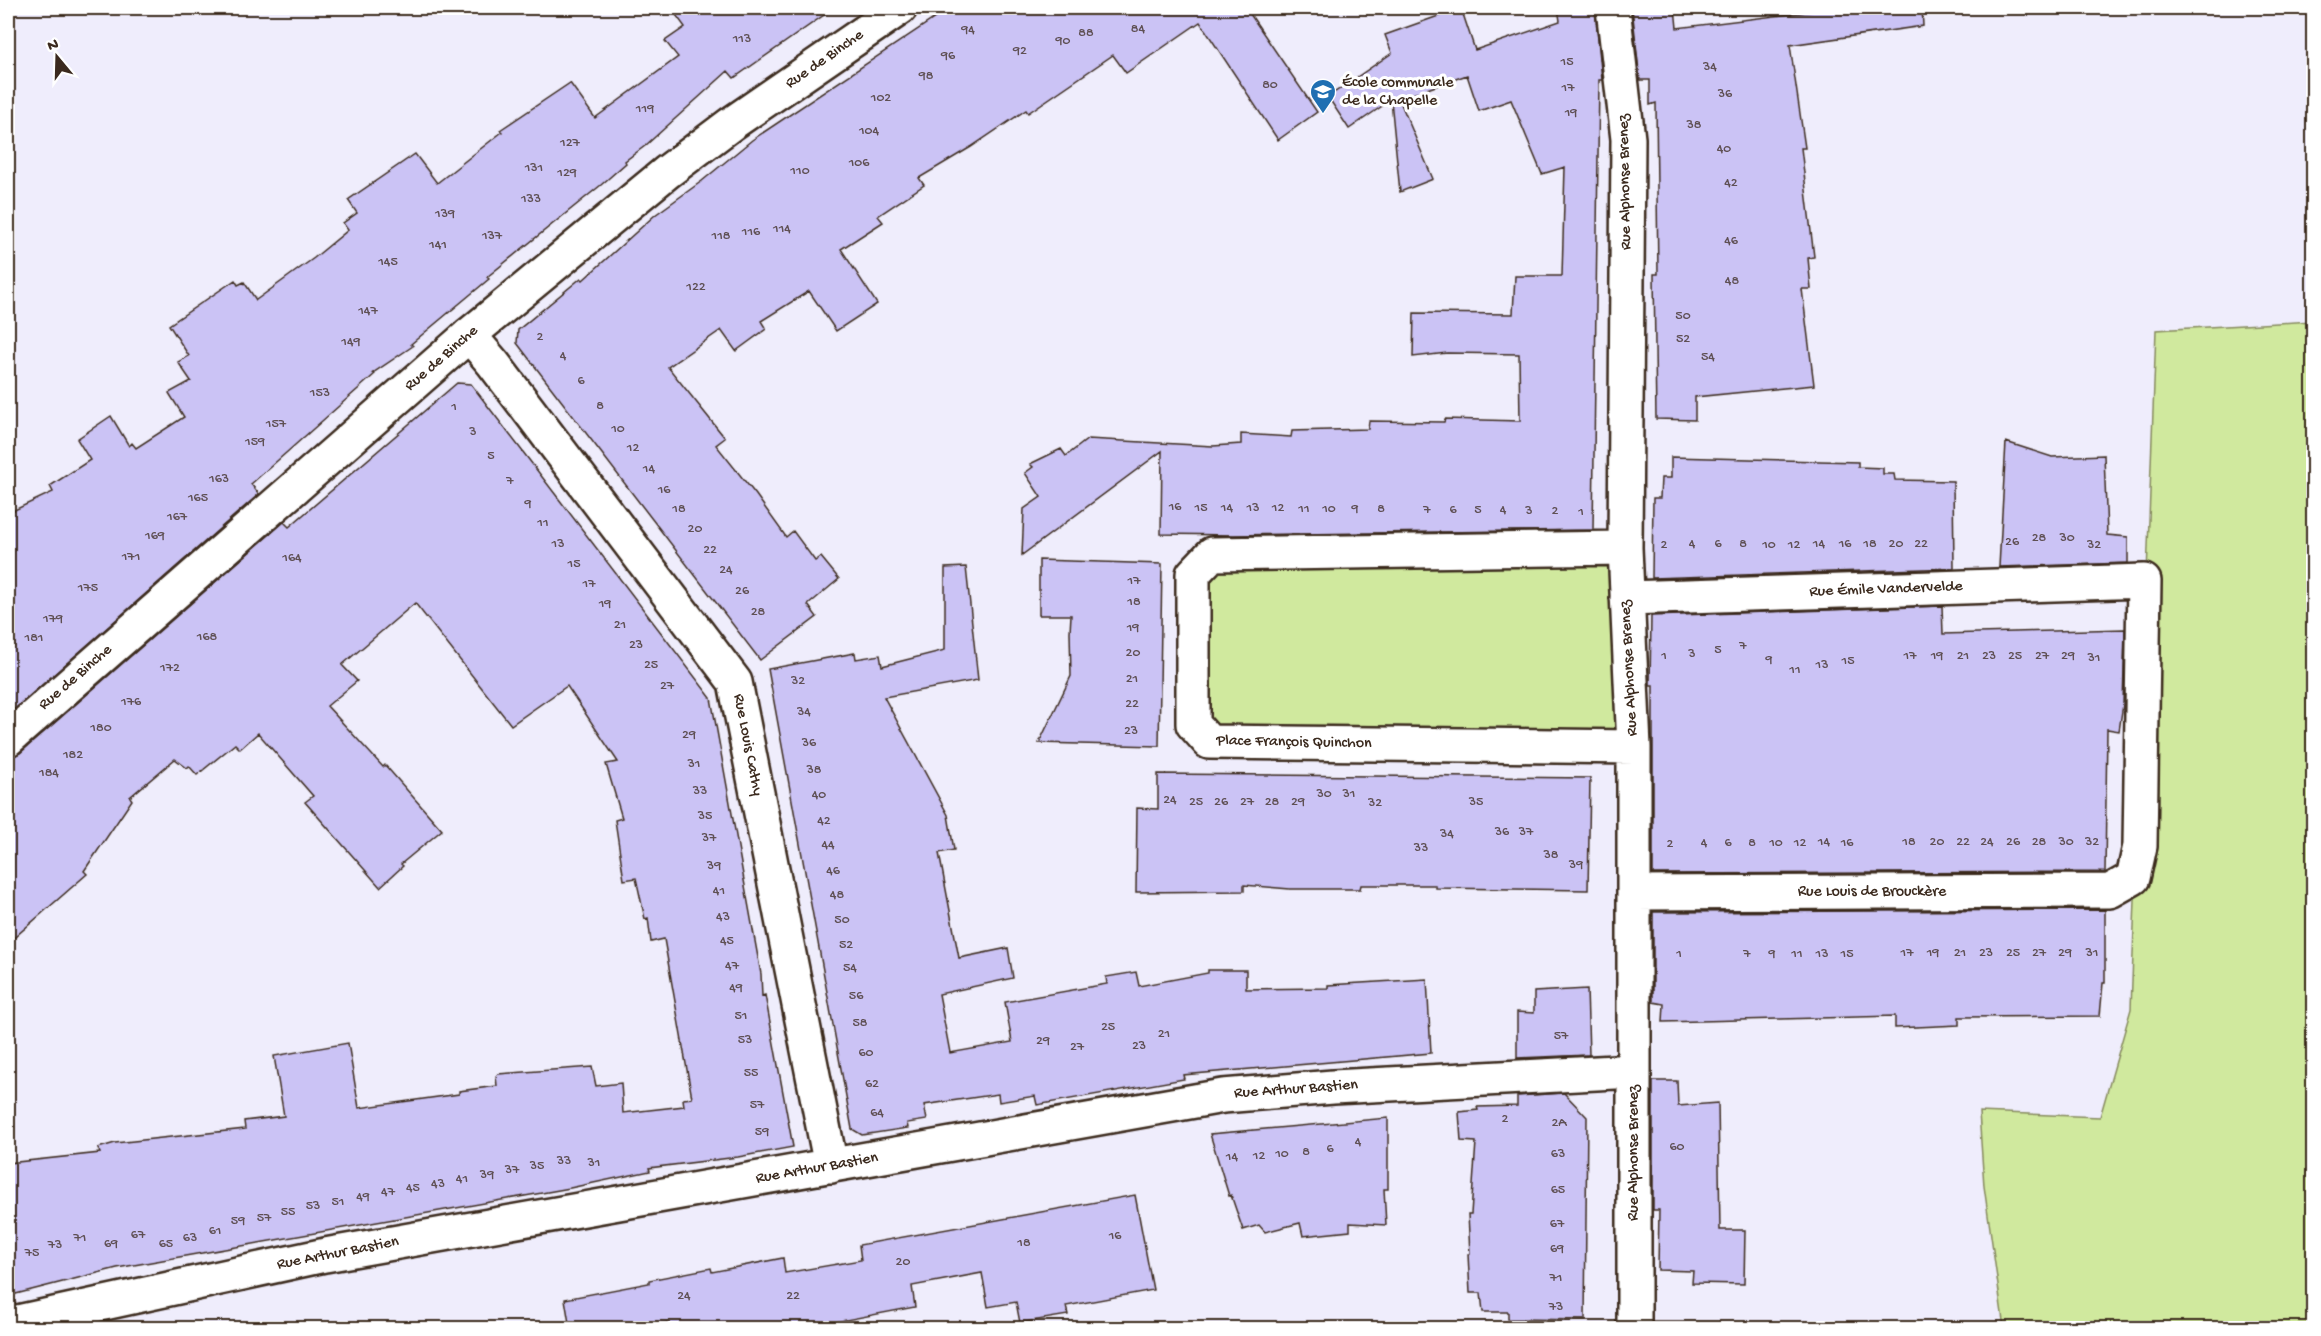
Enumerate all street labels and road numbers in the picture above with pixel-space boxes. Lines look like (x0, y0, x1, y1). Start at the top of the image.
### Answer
street label: Rue de Binche (782, 26, 868, 94)
street label: Rue Alphonse Brenez (1615, 113, 1637, 250)
street label: Rue de Binche (401, 322, 483, 396)
street label: Rue Émile Vandervelde (1809, 578, 1964, 602)
street label: Rue Alphonse Brenez (1617, 599, 1643, 737)
street label: Rue de Binche (35, 641, 117, 715)
street label: Rue Louis Cathy (728, 692, 766, 798)
street label: Place François Quinchon (1215, 732, 1372, 754)
street label: Rue Louis de Brouckère (1798, 883, 1947, 902)
street label: Rue Arthur Bastien (1234, 1076, 1359, 1104)
street label: Rue Alphonse Brenez (1625, 1084, 1644, 1221)
street label: Rue Arthur Bastien (754, 1149, 880, 1189)
street label: Rue Arthur Bastien (275, 1233, 401, 1275)

